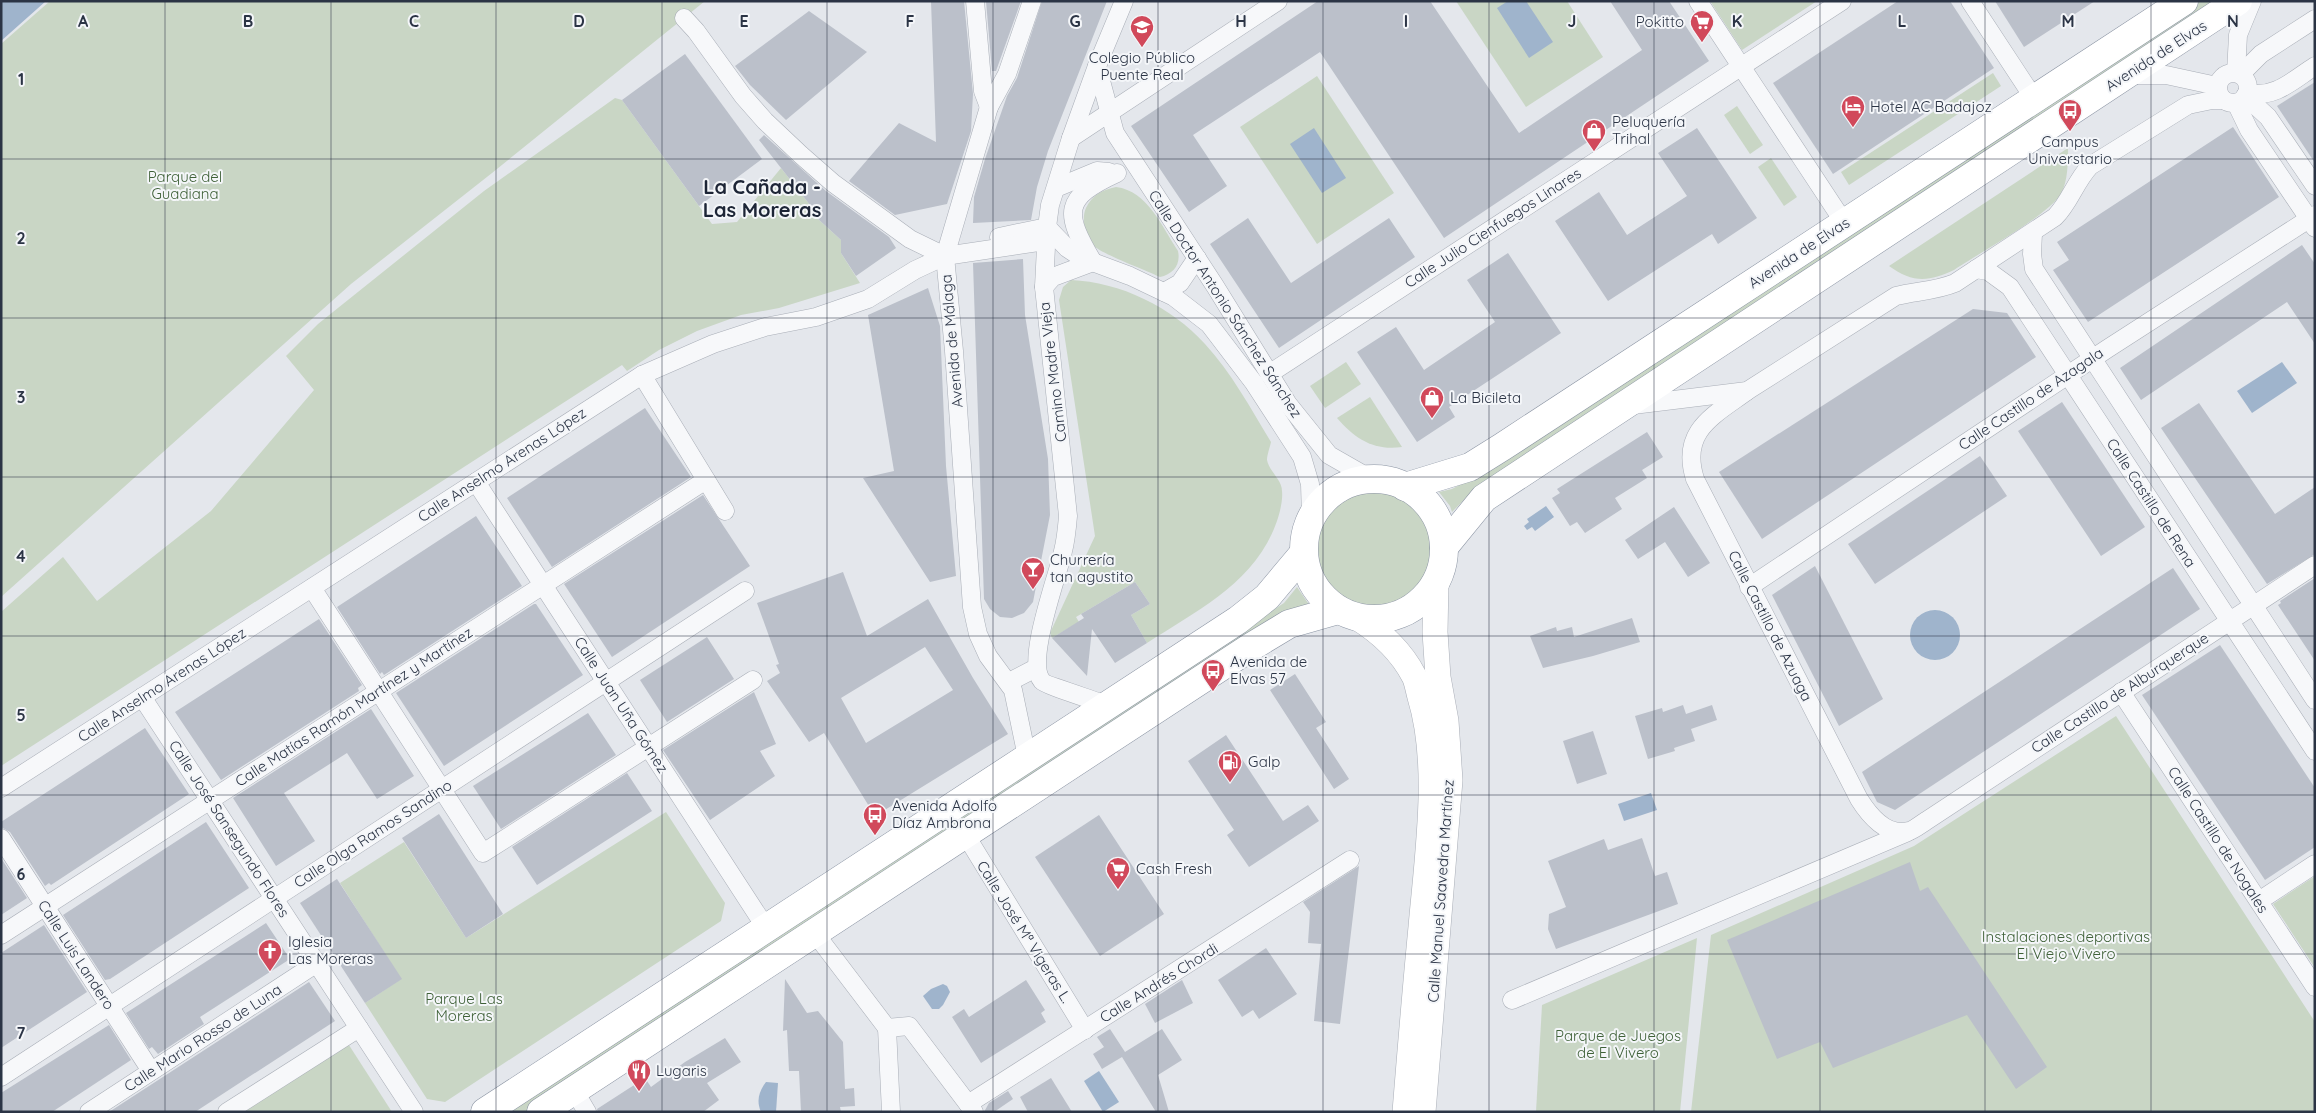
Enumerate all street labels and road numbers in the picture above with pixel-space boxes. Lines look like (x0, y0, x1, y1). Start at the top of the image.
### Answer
street label: Avenida de Elvas (2101, 16, 2210, 95)
street label: Calle Julio Cienfuegos Linares (1401, 163, 1585, 292)
street label: Calle Doctor Antonio Sánchez Sánchez (1145, 186, 1306, 421)
street label: Avenida de Elvas (1744, 213, 1853, 292)
street label: Avenida de Málaga (936, 274, 967, 409)
street label: Camino Madre Vieja (1034, 301, 1071, 443)
street label: Calle Castillo de Azagala (1955, 343, 2107, 454)
street label: Calle Anselmo Arenas López (414, 403, 589, 526)
street label: Calle Castillo de Rena (2103, 435, 2200, 571)
street label: Calle Castillo de Azuaga (1724, 547, 1817, 704)
street label: Calle Anselmo Arenas López (74, 623, 249, 746)
street label: Calle Matías Ramón Martínez y Martínez (231, 623, 476, 791)
street label: Calle Castillo de Alburquerque (2027, 628, 2212, 757)
street label: Calle Juan Uña Gómez (570, 633, 673, 776)
street label: Calle José Sansegundo Flores (165, 737, 294, 921)
street label: Calle Castillo de Nogales (2164, 763, 2273, 917)
street label: Calle Olga Ramos Sandino (290, 775, 455, 892)
street label: Calle Manuel Saavedra Martínez (1423, 779, 1458, 1003)
street label: Calle José Mª Vigeras L. (973, 857, 1076, 1006)
street label: Calle Luis Landero (34, 896, 119, 1013)
street label: Calle Andrés Chordi (1096, 939, 1221, 1027)
street label: Calle Mario Rosso de Luna (120, 979, 285, 1096)

